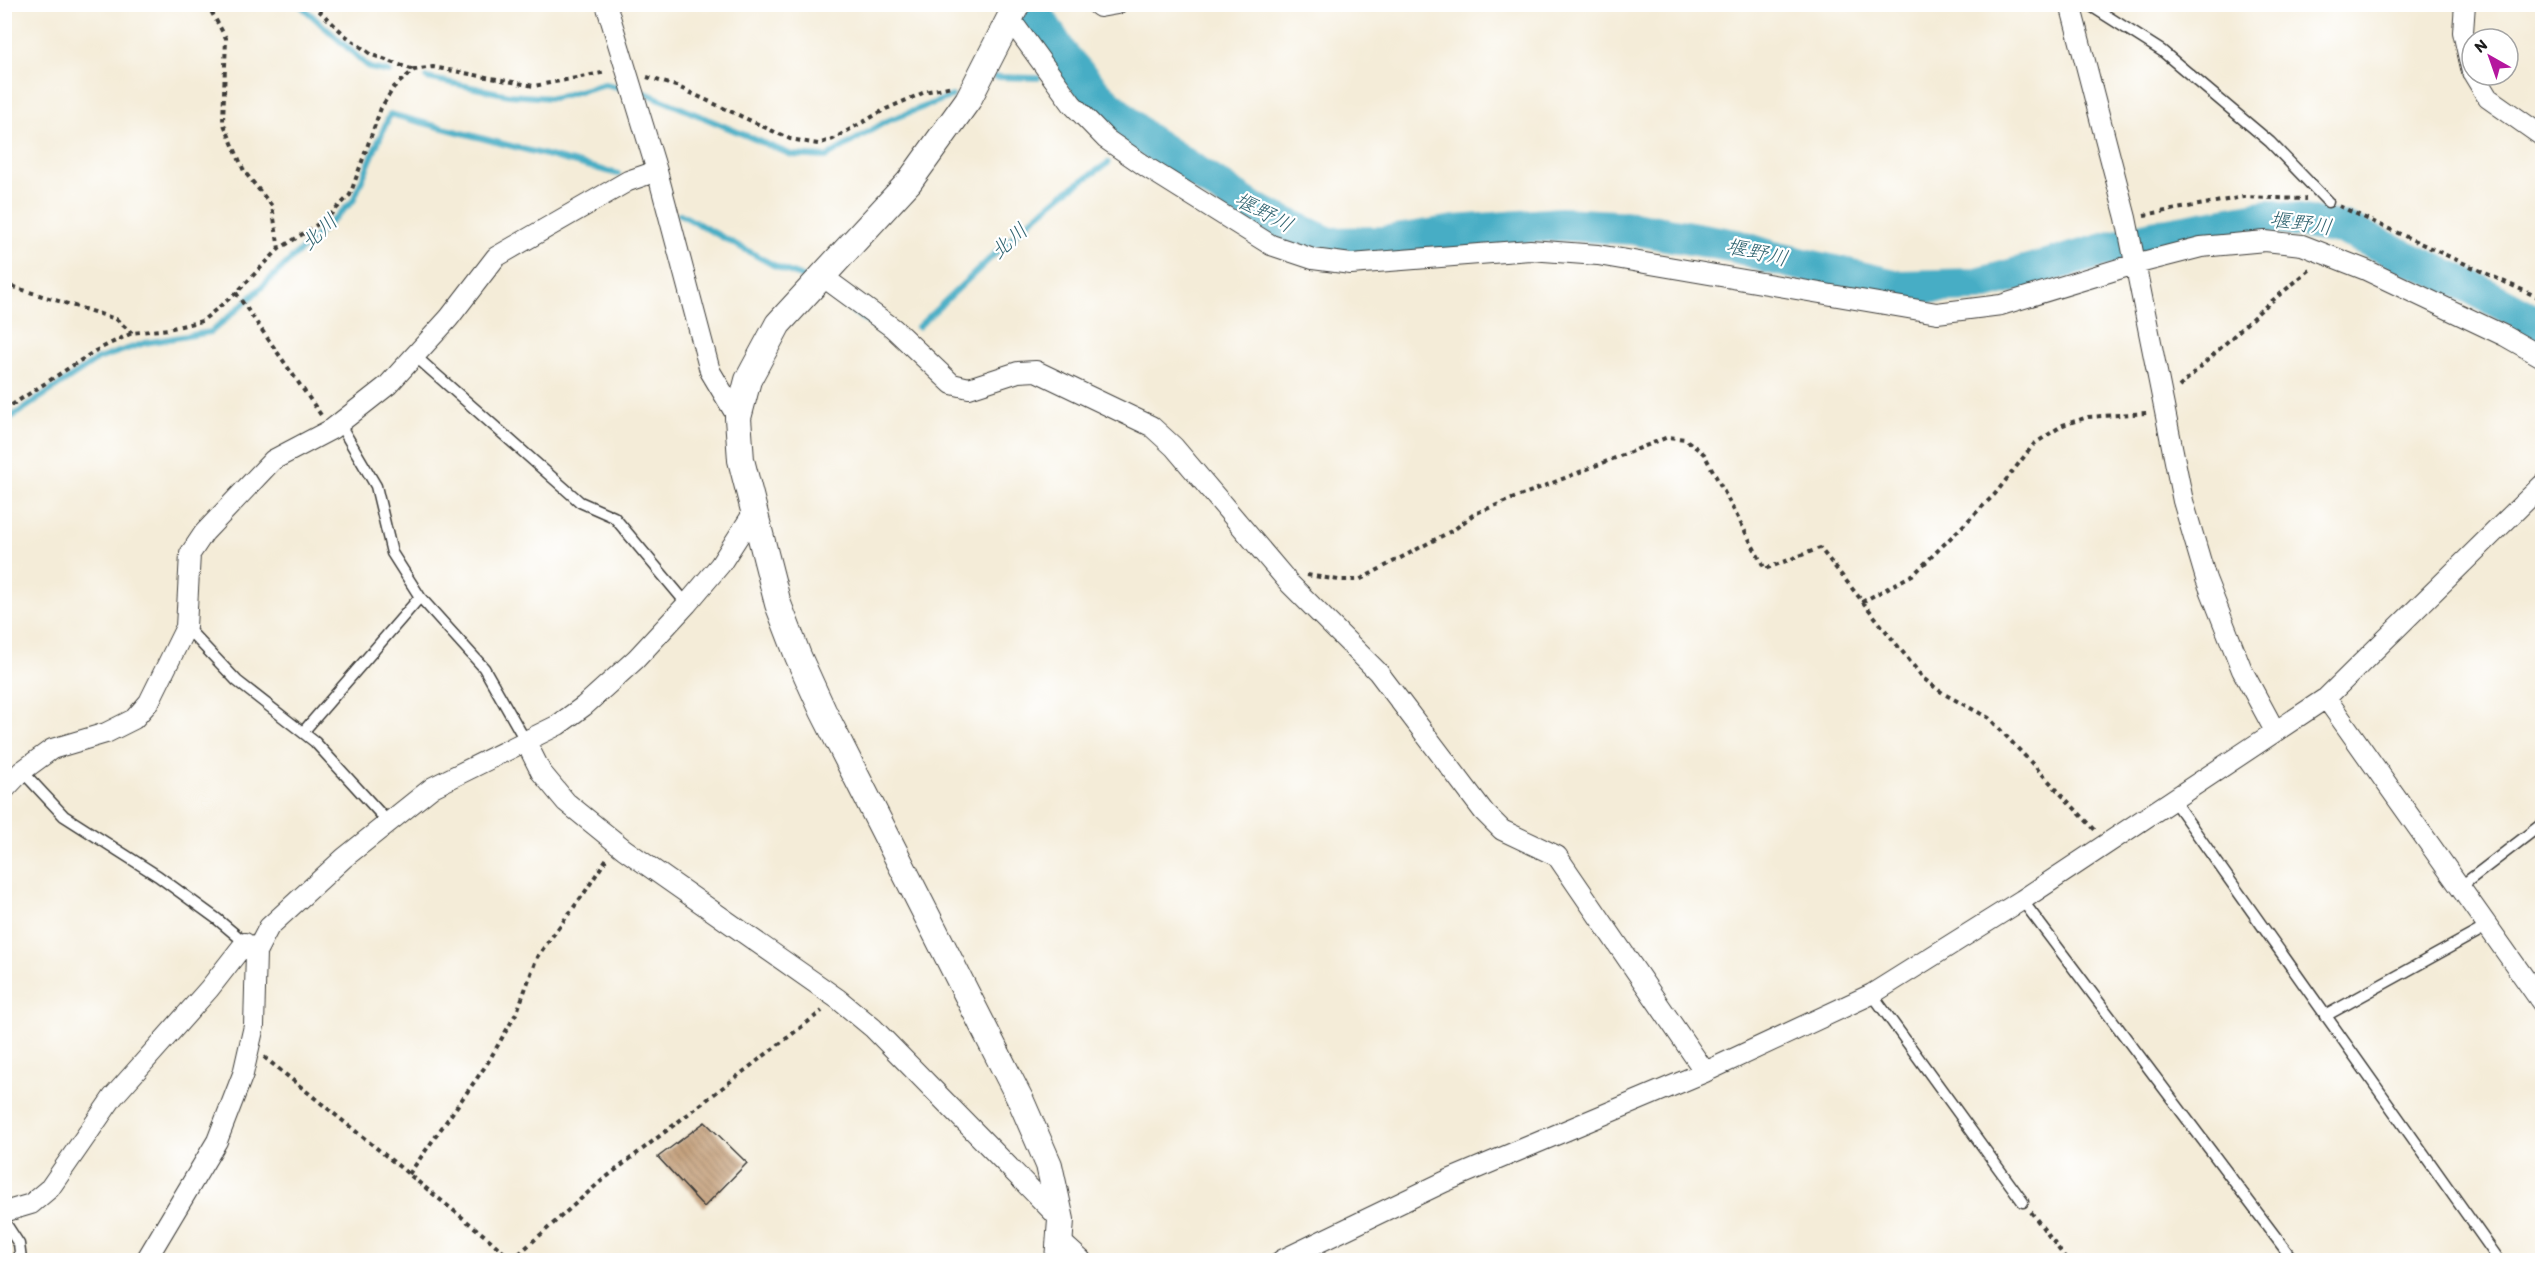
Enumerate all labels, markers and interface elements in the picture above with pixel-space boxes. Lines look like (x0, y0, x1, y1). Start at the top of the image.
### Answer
north arrow (2460, 27, 2520, 87)
text: N (2470, 35, 2491, 57)
water label: 堰野川 (1231, 186, 1298, 237)
water label: 堰野川 (2268, 206, 2334, 239)
water label: 北川 (295, 208, 343, 255)
water label: 北川 (985, 217, 1033, 264)
water label: 堰野川 (1724, 232, 1791, 271)

